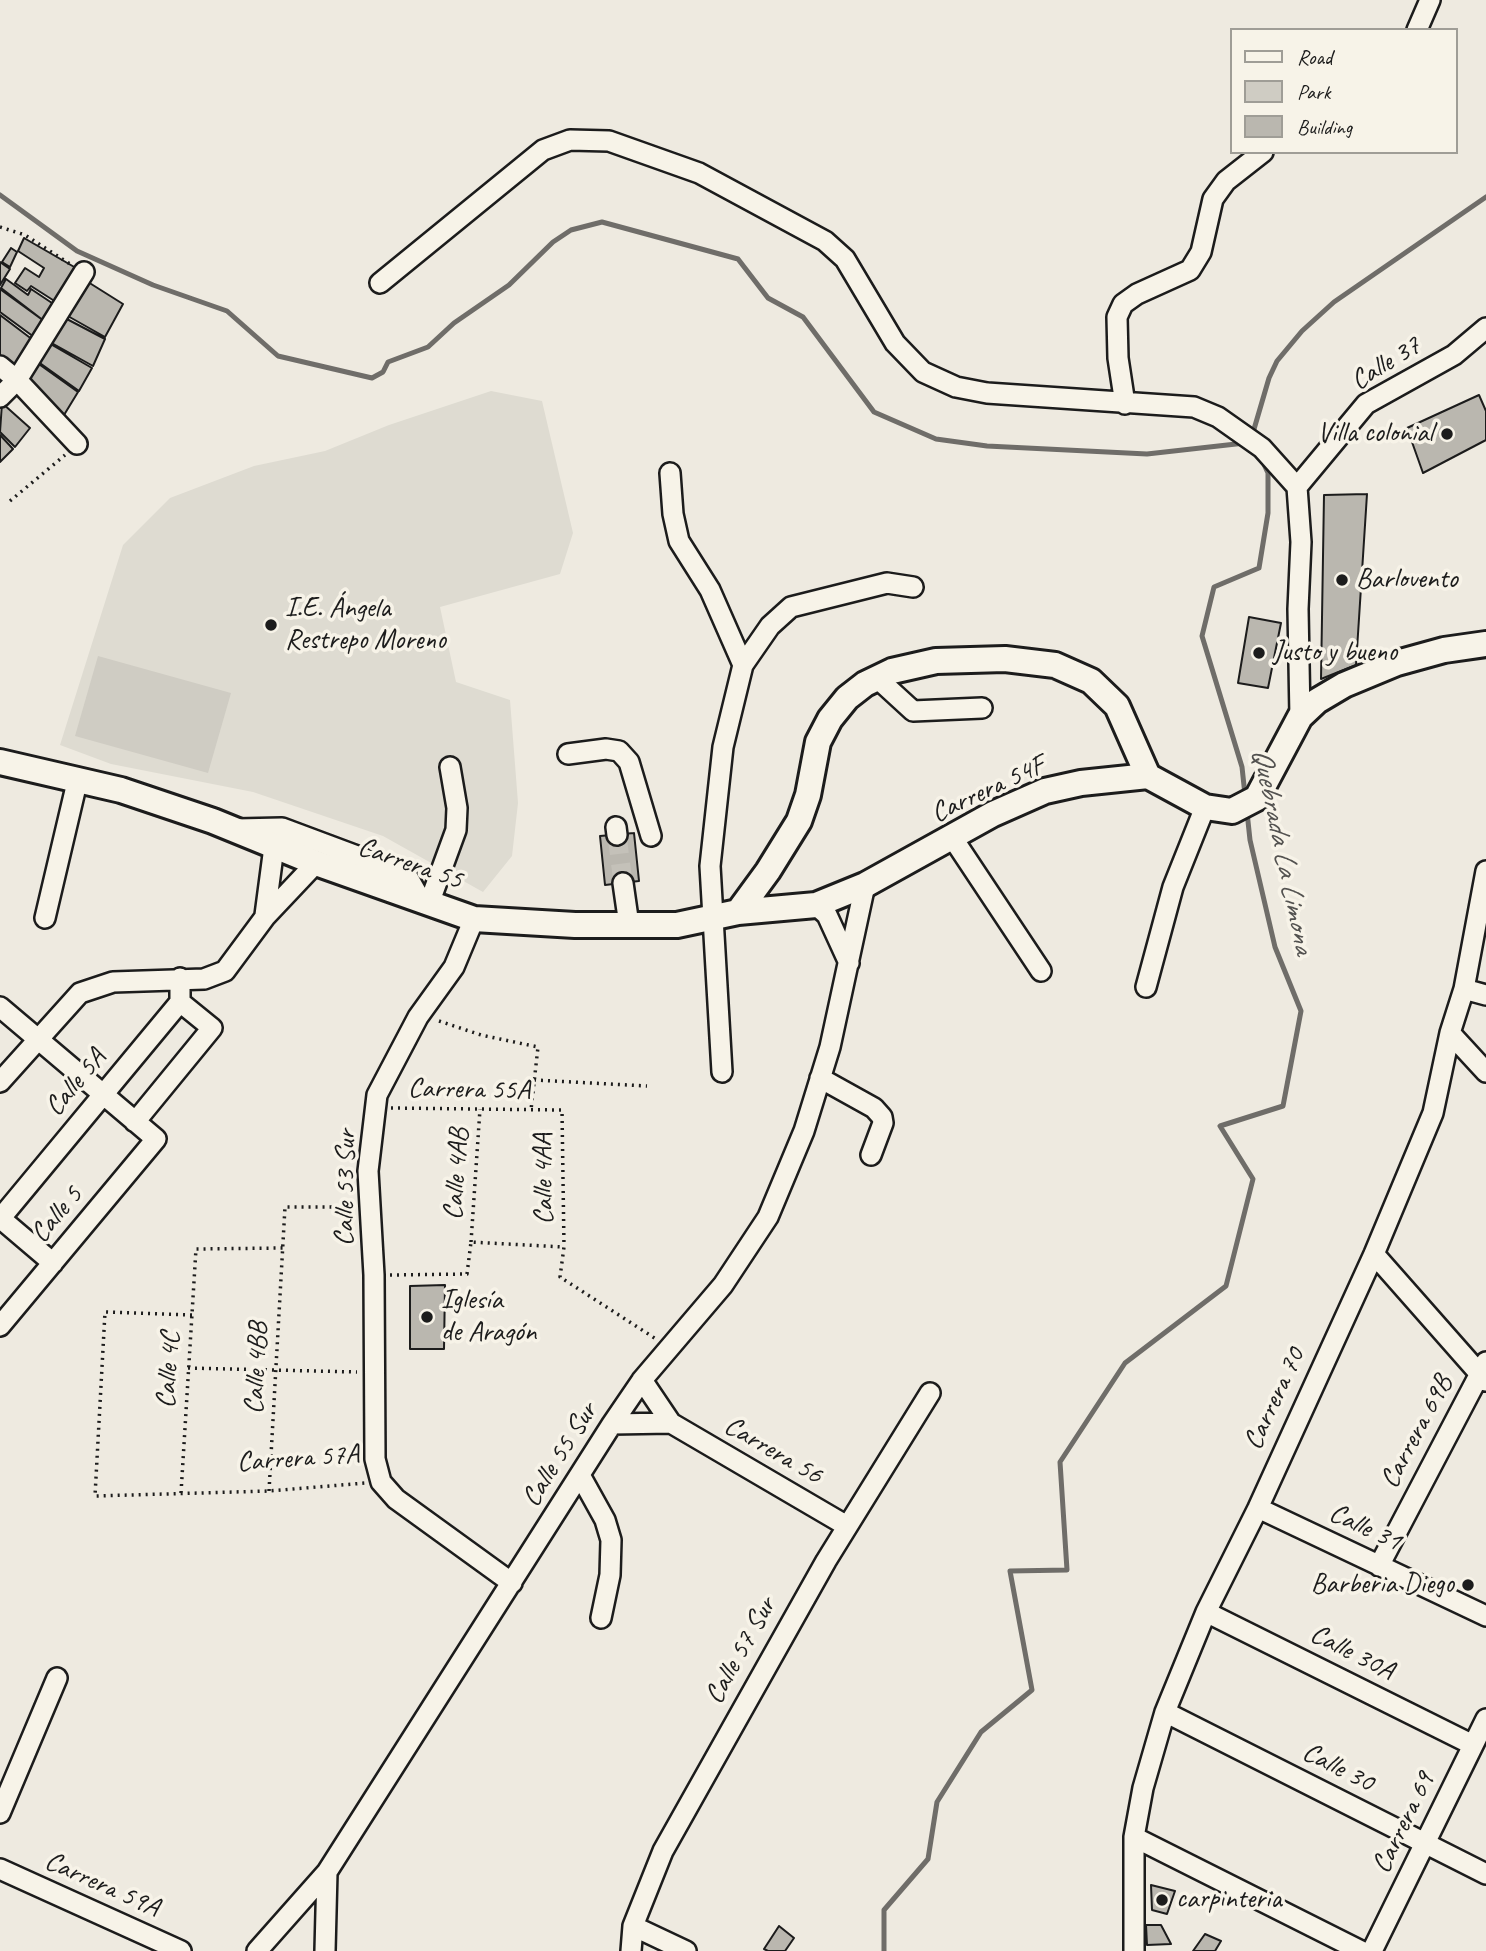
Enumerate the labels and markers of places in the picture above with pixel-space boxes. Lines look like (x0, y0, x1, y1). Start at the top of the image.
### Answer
place label: Villa colonial (1317, 417, 1433, 451)
marker: Villa colonial (1439, 426, 1455, 442)
place label: Barlovento (1356, 563, 1458, 597)
marker: Barlovento (1334, 572, 1350, 588)
place label: I.E. Ángela Restrepo Moreno (285, 592, 446, 658)
marker: I.E. Ángela Restrepo Moreno (263, 617, 279, 633)
place label: Justo y bueno (1273, 636, 1397, 670)
marker: Justo y bueno (1251, 645, 1267, 661)
place label: Iglesía de Aragón (441, 1284, 536, 1350)
marker: Iglesía de Aragón (419, 1309, 435, 1325)
place label: Barberia Diego (1311, 1568, 1454, 1602)
marker: Barberia Diego (1460, 1577, 1476, 1593)
place label: carpinteria (1176, 1883, 1282, 1917)
marker: carpinteria (1154, 1892, 1170, 1908)

